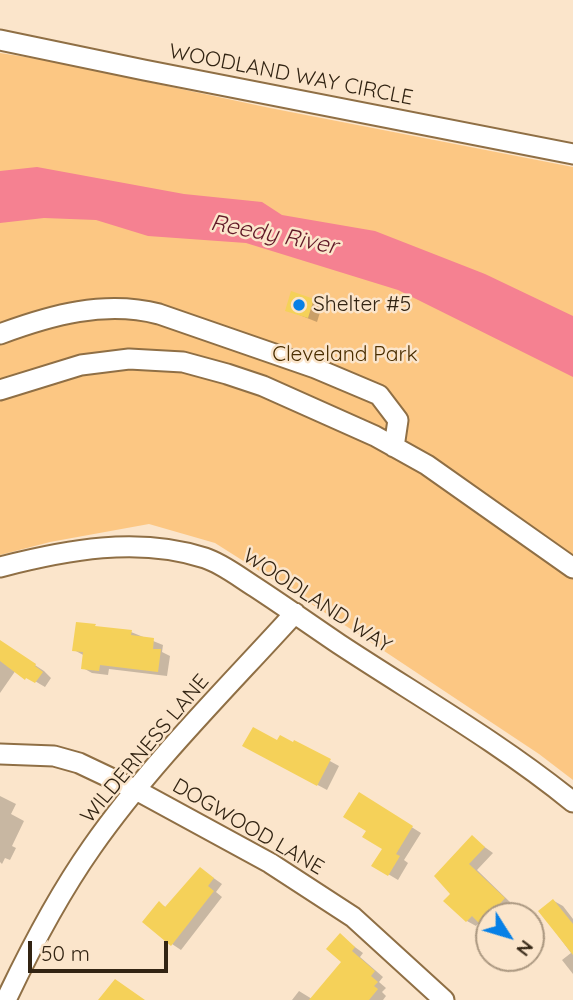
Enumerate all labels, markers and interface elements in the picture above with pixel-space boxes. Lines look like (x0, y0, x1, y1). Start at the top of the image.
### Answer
street label: WOODLAND WAY CIRCLE (167, 39, 415, 111)
water label: Reedy River (208, 209, 340, 261)
place label: Shelter #5 (313, 292, 411, 318)
marker: Shelter #5 (291, 297, 307, 313)
park label: Cleveland Park (272, 342, 418, 368)
street label: WOODLAND WAY (238, 543, 396, 659)
street label: WILDERNESS LANE (75, 670, 215, 828)
street label: DOGWOOD LANE (168, 773, 328, 881)
north arrow (475, 902, 545, 972)
scale bar (32, 926, 172, 970)
text: N (511, 936, 539, 961)
text: 50 m (41, 940, 90, 966)

